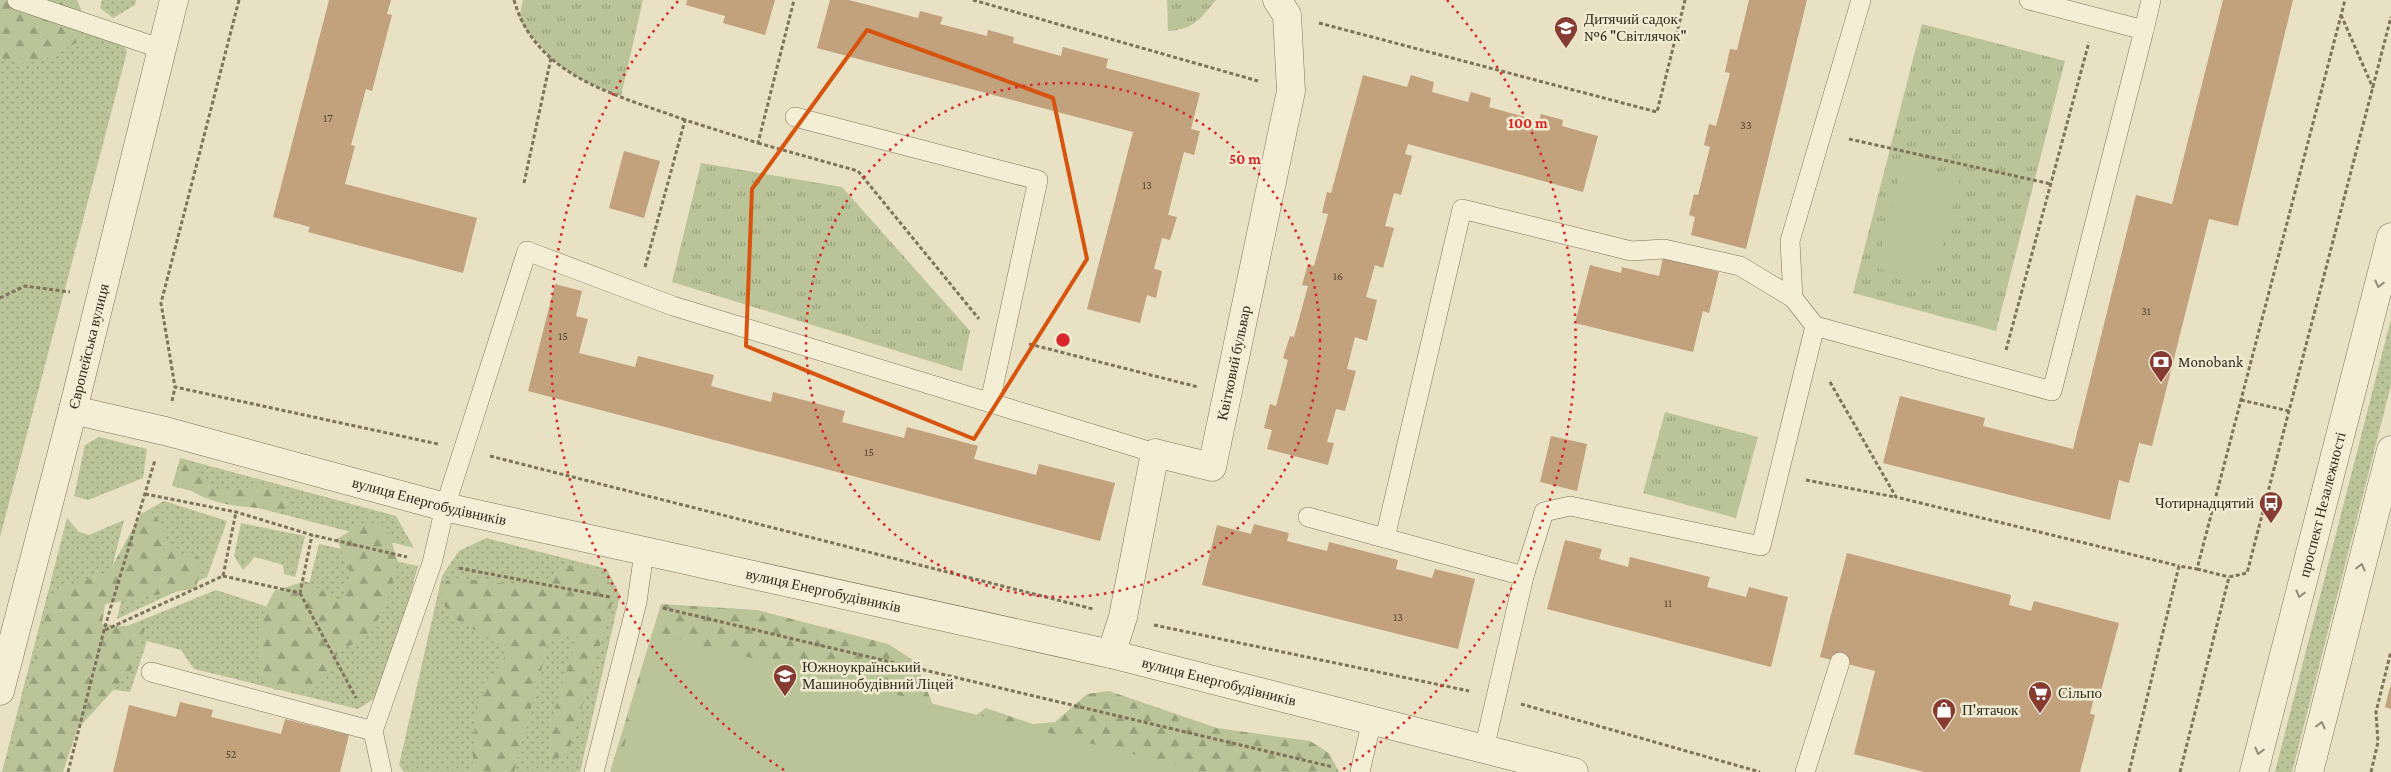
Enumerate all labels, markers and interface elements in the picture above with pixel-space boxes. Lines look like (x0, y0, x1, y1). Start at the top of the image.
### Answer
place label: Дитячий садок №6 "Світлячок" (1584, 11, 1687, 44)
school or university icon: Дитячий садок №6 "Світлячок" (1553, 15, 1579, 49)
house number: 17 (323, 111, 333, 125)
text: 100 m (1508, 115, 1548, 131)
house number: 33 (1740, 118, 1752, 132)
text: 50 m (1229, 151, 1261, 167)
house number: 13 (1142, 178, 1152, 192)
house number: 16 (1333, 269, 1343, 283)
one-way arrow (2374, 279, 2385, 288)
street label: Європейська вулиця (66, 282, 112, 411)
street label: Квітковий бульвар (1214, 304, 1254, 422)
house number: 31 (2141, 304, 2151, 318)
house number: 15 (558, 329, 568, 343)
centre of rings (1054, 331, 1072, 349)
bank icon: Monobank (2148, 349, 2174, 383)
place label: Monobank (2178, 354, 2244, 370)
street label: проспект Незалежності (2296, 430, 2349, 579)
house number: 15 (864, 445, 874, 459)
street label: вулиця Енергобудівників (350, 474, 508, 528)
bus stop icon: Чотирнадцятий (2258, 490, 2284, 524)
place label: Чотирнадцятий (2155, 495, 2254, 511)
one-way arrow (2355, 563, 2366, 572)
street label: вулиця Енергобудівників (744, 566, 903, 615)
one-way arrow (2295, 589, 2305, 597)
house number: 11 (1664, 596, 1672, 610)
house number: 13 (1393, 610, 1403, 624)
street label: вулиця Енергобудівників (1140, 654, 1298, 709)
place label: Южноукраїнський Машинобудівний Ліцей (802, 659, 954, 692)
school or university icon: Южноукраїнський Машинобудівний Ліцей (772, 663, 798, 697)
supermarket icon: Сільпо (2027, 680, 2053, 714)
place label: Сільпо (2058, 685, 2102, 701)
shop icon: П'ятачок (1931, 697, 1957, 731)
place label: П'ятачок (1962, 702, 2019, 718)
one-way arrow (2316, 721, 2326, 729)
house number: 52 (225, 747, 237, 761)
one-way arrow (2255, 747, 2265, 755)

